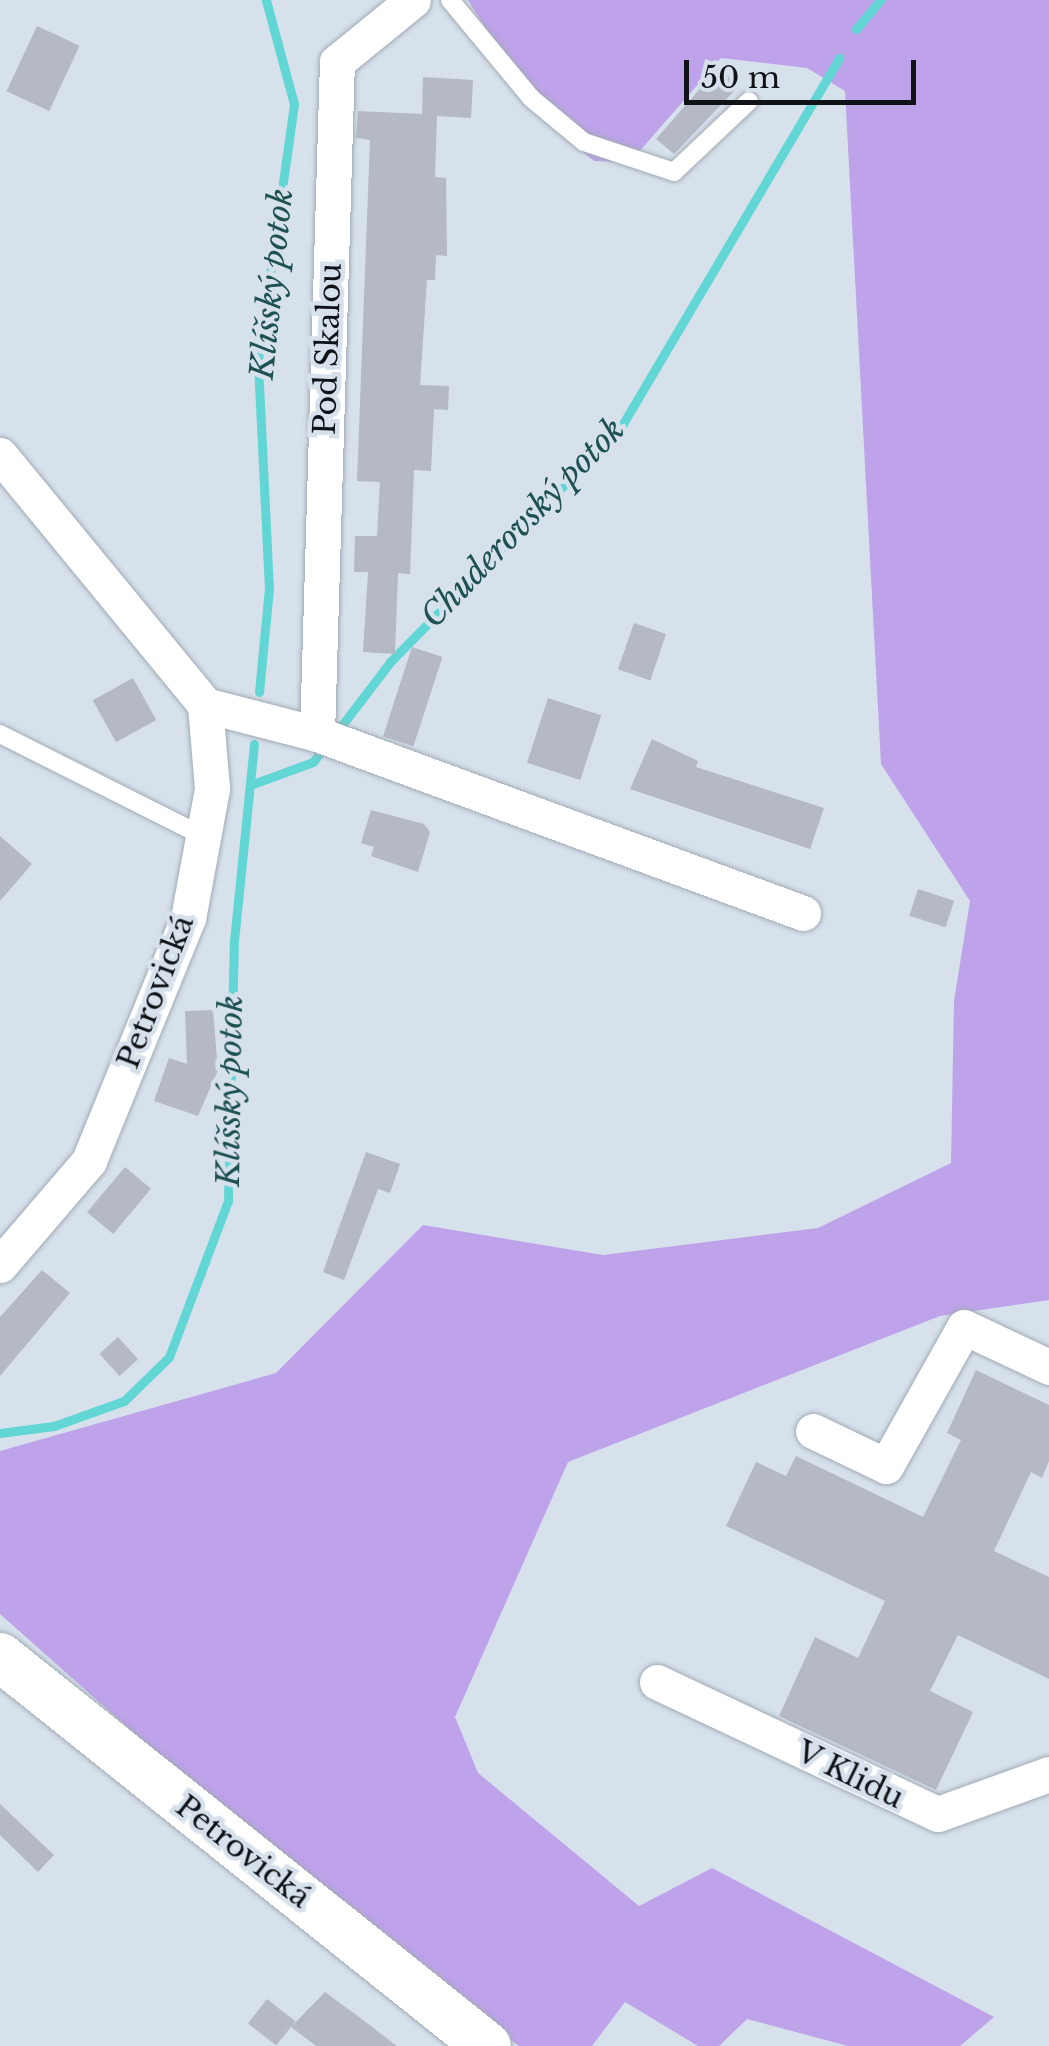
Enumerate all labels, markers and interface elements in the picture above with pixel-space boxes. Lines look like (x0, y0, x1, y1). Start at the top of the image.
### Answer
scale bar (689, 40, 922, 102)
text: 50 m (701, 59, 780, 96)
water label: Klíšský potok (243, 186, 301, 382)
street label: Pod Skalou (307, 262, 349, 436)
water label: Chuderovský potok (413, 410, 633, 636)
street label: Petrovická (110, 910, 202, 1074)
water label: Klíšský potok (209, 994, 251, 1188)
street label: V Klidu (790, 1733, 910, 1817)
street label: Petrovická (169, 1788, 317, 1916)

